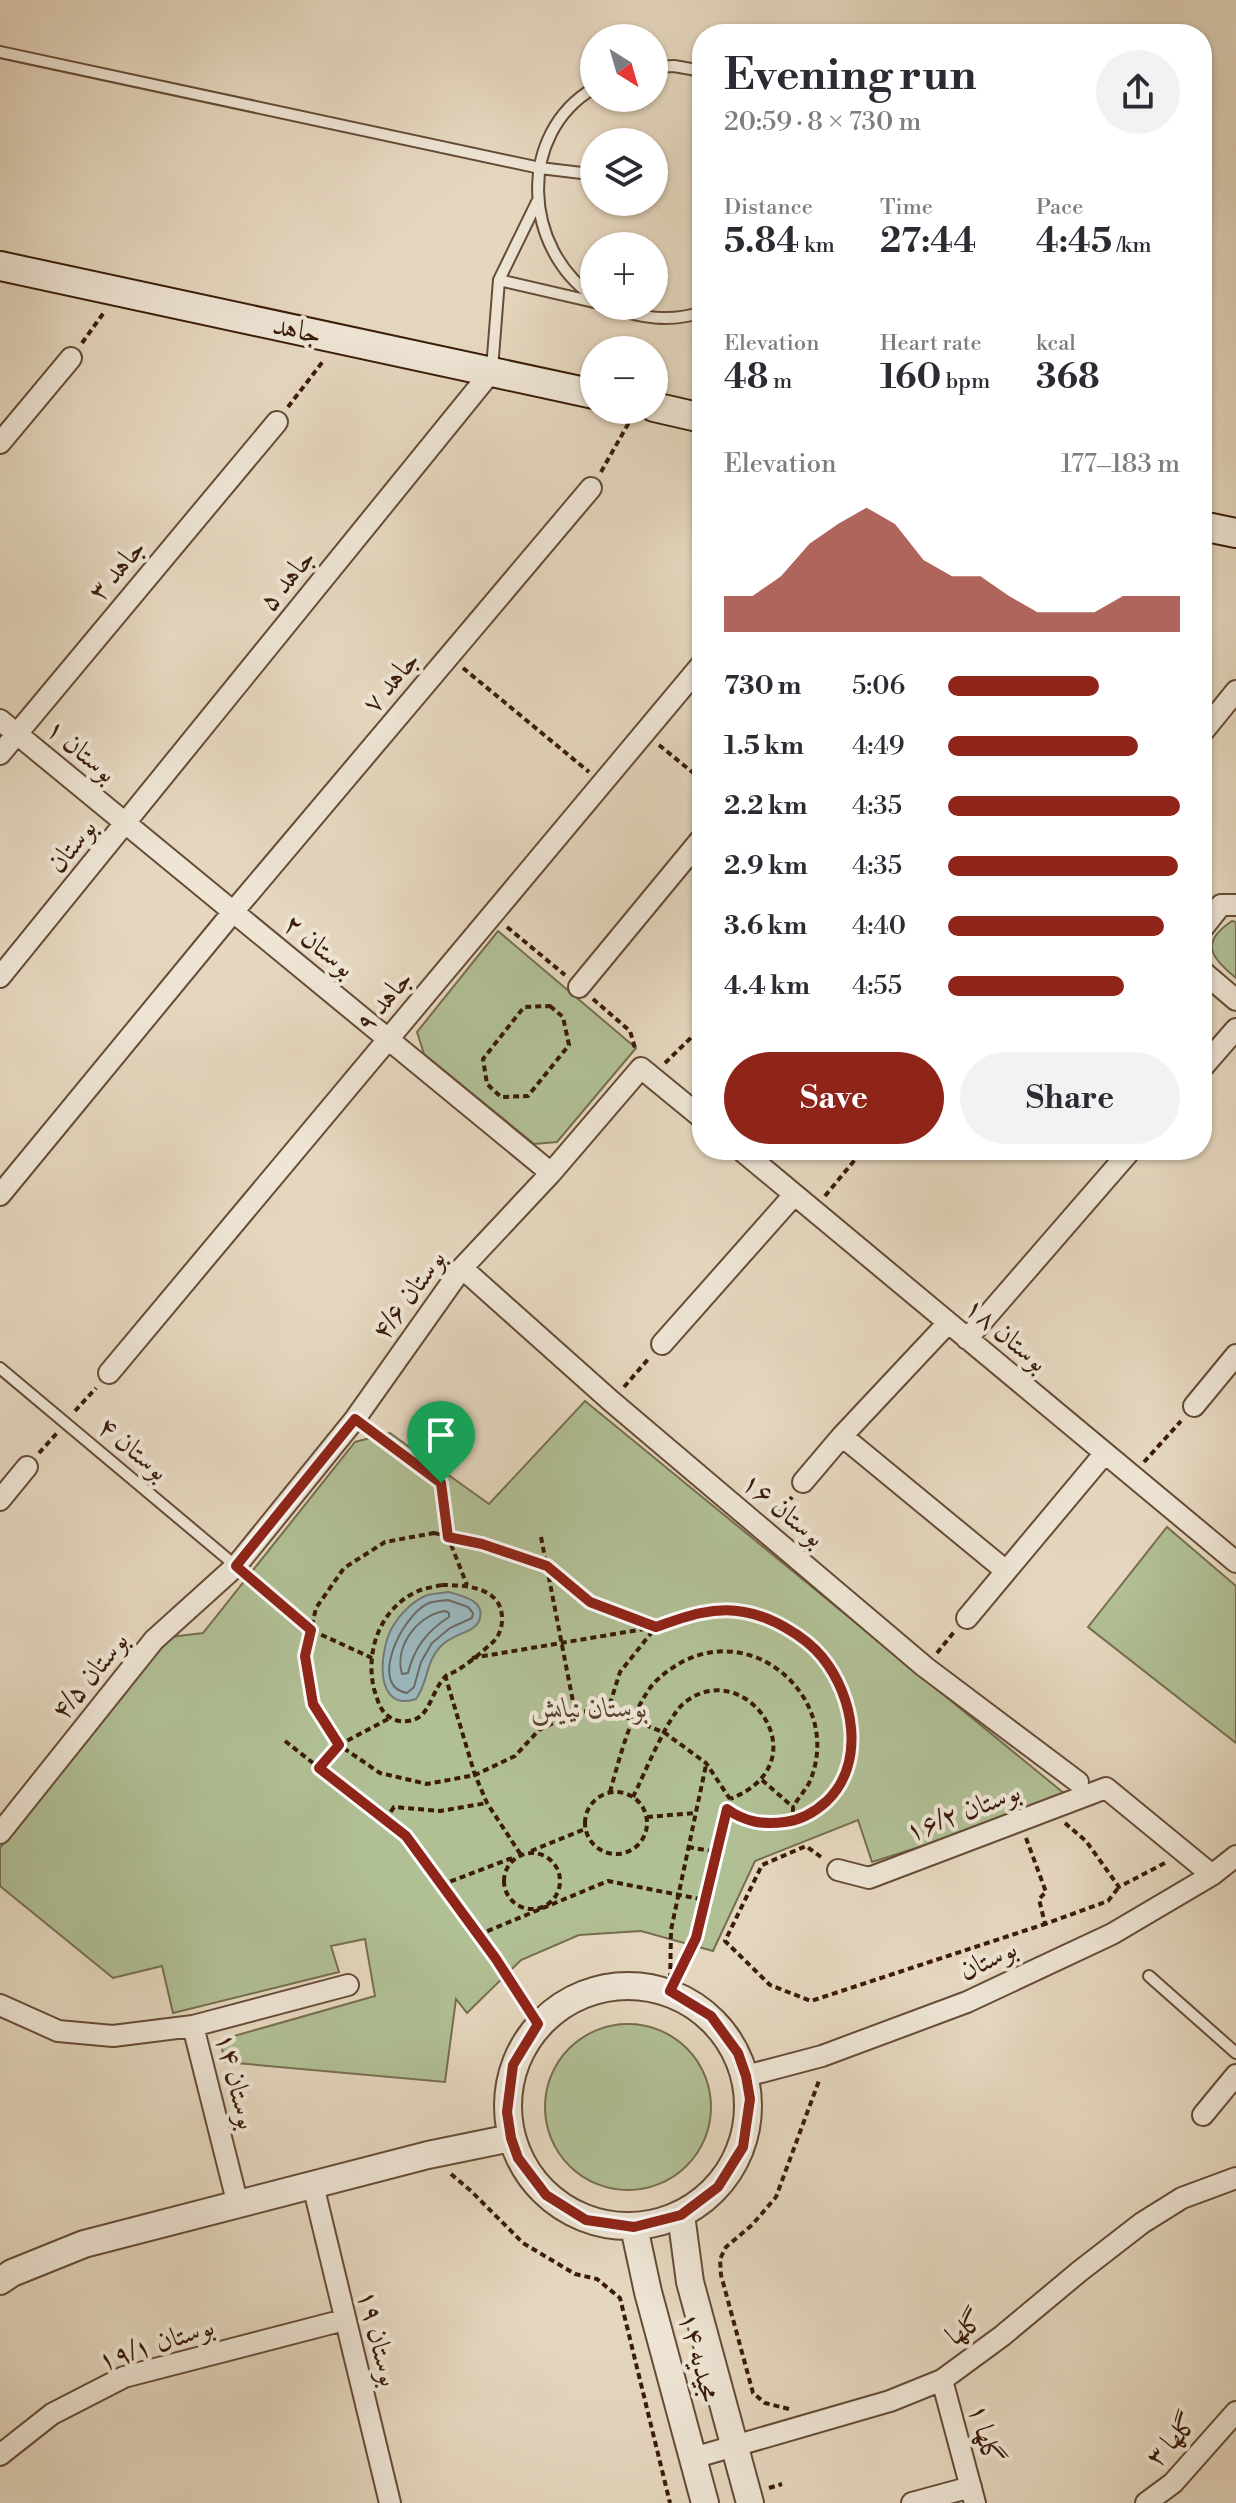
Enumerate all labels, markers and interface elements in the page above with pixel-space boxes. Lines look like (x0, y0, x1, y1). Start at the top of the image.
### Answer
north arrow (580, 24, 668, 112)
map controls (580, 24, 668, 424)
text: Evening run (724, 48, 977, 103)
button: share (1096, 50, 1180, 134)
text: 20:59 · 8 × 730 m (724, 106, 921, 138)
button: layers (580, 128, 668, 216)
text: Distance (724, 194, 813, 221)
text: Time (880, 194, 933, 221)
text: Pace (1036, 194, 1083, 221)
text: 5.84 (724, 221, 799, 263)
text: 27:44 (880, 221, 976, 263)
text: 4:45 (1036, 221, 1112, 263)
button: + (580, 232, 668, 320)
text: km (799, 232, 835, 259)
text: /km (1112, 232, 1151, 259)
street label: جاهد (269, 308, 325, 352)
text: Elevation (724, 330, 819, 357)
text: Heart rate (880, 330, 982, 357)
text: kcal (1036, 330, 1076, 357)
button: − (580, 336, 668, 424)
text: 48 (724, 357, 768, 399)
text: 160 (880, 357, 941, 399)
text: 368 (1036, 357, 1100, 399)
text: m (768, 368, 792, 395)
text: bpm (941, 368, 990, 395)
text: Elevation (724, 448, 837, 480)
text: 177–183 m (1061, 448, 1180, 480)
street label: جاهد ۳ (81, 531, 153, 609)
street label: جاهد ۵ (251, 541, 323, 619)
street label: جاهد ۷ (355, 643, 427, 721)
text: 730 m (724, 670, 801, 702)
text: 5:06 (852, 670, 905, 702)
street label: بوستان ۱ (38, 711, 124, 791)
text: 1.5 km (724, 730, 804, 762)
text: 4:49 (852, 730, 905, 762)
text: 2.2 km (724, 790, 808, 822)
text: 4:35 (852, 790, 902, 822)
street label: بوستان (39, 812, 105, 880)
text: 2.9 km (724, 850, 808, 882)
text: 4:35 (852, 850, 902, 882)
street label: بوستان ۲ (276, 906, 362, 986)
text: 3.6 km (724, 910, 807, 942)
text: 4:40 (852, 910, 906, 942)
street label: جاهد ۹ (348, 962, 420, 1040)
text: 4.4 km (724, 970, 810, 1002)
text: 4:55 (852, 970, 902, 1002)
button: Save (724, 1052, 944, 1144)
button: Share (960, 1052, 1180, 1144)
street label: بوستان ۴/۶ (364, 1243, 454, 1347)
street label: بوستان ۱۸ (957, 1290, 1055, 1380)
pin (407, 1401, 475, 1483)
street label: بوستان ۴ (90, 1409, 176, 1489)
icon: arrive (419, 1413, 463, 1457)
street label: بوستان ۱۶ (734, 1465, 832, 1555)
street label: بوستان ۴/۵ (44, 1625, 136, 1727)
park label: بوستان نیایش (530, 1691, 648, 1726)
street label: بوستان ۱۶/۲ (901, 1774, 1025, 1850)
street label: بوستان (953, 1931, 1023, 1989)
street label: بوستان ۱۴ (207, 2029, 265, 2133)
street label: بوستان ۱۹ (349, 2286, 407, 2390)
street label: گلها (939, 2302, 991, 2354)
street label: مجیدیه ۱۴ (670, 2308, 728, 2406)
street label: بوستان ۱۹/۱ (93, 2309, 219, 2379)
street label: گلها ۱ (960, 2400, 1010, 2468)
street label: گلها ۳ (1138, 2406, 1206, 2474)

